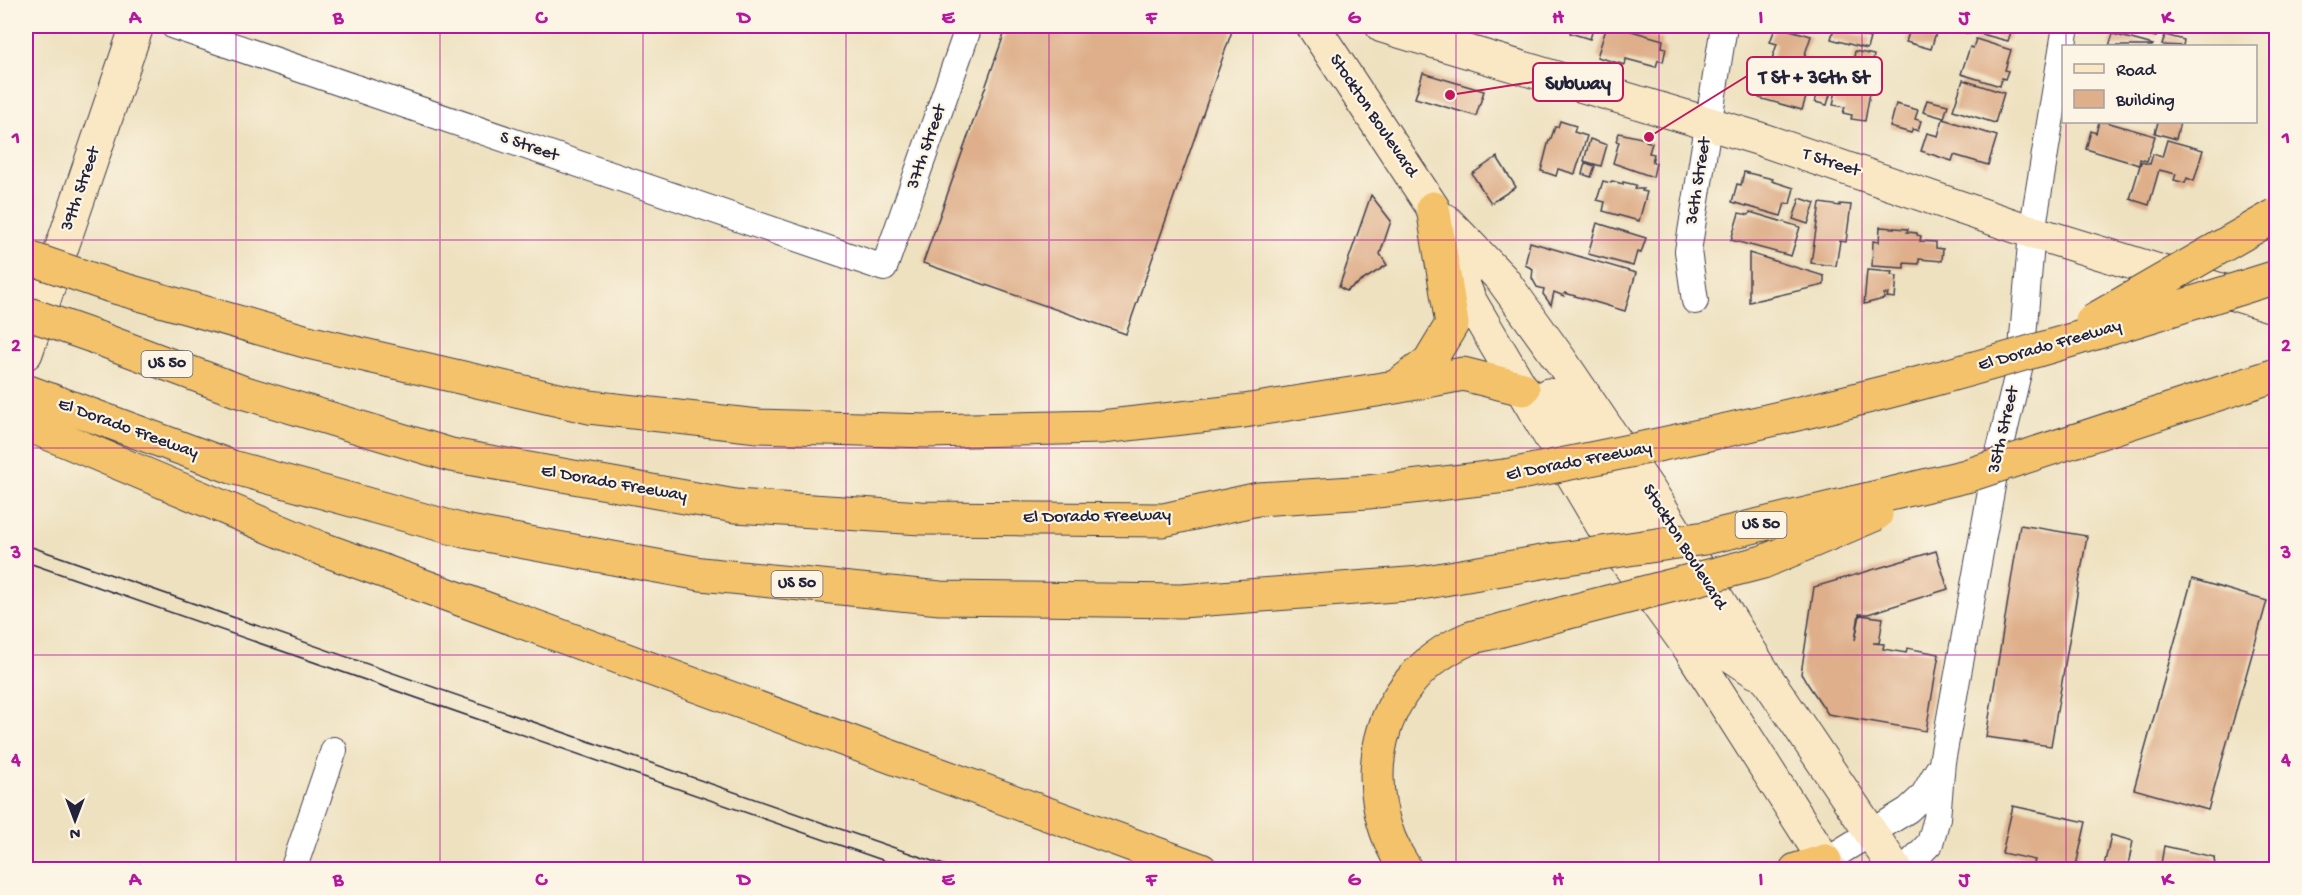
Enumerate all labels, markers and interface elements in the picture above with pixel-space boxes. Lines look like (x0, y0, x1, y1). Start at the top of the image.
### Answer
text: A (128, 8, 143, 31)
text: B (332, 8, 344, 31)
text: C (535, 8, 549, 31)
text: D (735, 8, 751, 31)
text: E (942, 8, 956, 31)
text: F (1145, 8, 1158, 31)
text: G (1348, 8, 1362, 31)
text: H (1552, 8, 1564, 31)
text: I (1759, 8, 1764, 31)
text: J (1958, 8, 1971, 31)
text: K (2160, 8, 2175, 31)
legend (2062, 45, 2257, 123)
street label: Stockton Boulevard (1324, 51, 1423, 183)
callout: T St + 36th St (1747, 57, 1882, 95)
text: Road (2116, 61, 2157, 82)
callout: Subway (1533, 63, 1623, 101)
text: T St + 36th St (1757, 68, 1871, 91)
text: Subway (1545, 74, 1611, 97)
text: Building (2115, 91, 2175, 112)
street label: 37th Street (902, 100, 952, 193)
street label: S Street (497, 127, 563, 167)
text: 1 (11, 128, 20, 151)
text: 1 (2281, 128, 2290, 151)
street label: 36th Street (1682, 134, 1716, 227)
street label: 39th Street (56, 143, 106, 235)
street label: T Street (1799, 144, 1864, 183)
street label: El Dorado Freeway (1976, 315, 2124, 376)
text: 2 (11, 336, 21, 359)
text: 2 (2281, 336, 2291, 359)
road number: US 50 (142, 351, 192, 377)
street label: 35th Street (1984, 383, 2025, 476)
street label: El Dorado Freeway (55, 394, 201, 464)
street label: El Dorado Freeway (1504, 438, 1654, 486)
street label: El Dorado Freeway (539, 461, 689, 507)
street label: Stockton Boulevard (1637, 480, 1732, 615)
street label: El Dorado Freeway (1023, 505, 1171, 529)
road number: US 50 (1736, 512, 1786, 538)
text: 3 (10, 543, 21, 566)
text: 3 (2280, 543, 2291, 566)
road number: US 50 (772, 571, 822, 597)
text: 4 (10, 750, 21, 773)
text: 4 (2280, 750, 2291, 773)
north arrow (45, 790, 105, 850)
text: N (69, 822, 80, 841)
text: A (128, 870, 143, 893)
text: B (332, 870, 344, 893)
text: C (535, 870, 549, 893)
text: D (735, 870, 751, 893)
text: E (942, 870, 956, 893)
text: F (1145, 870, 1158, 893)
text: G (1348, 870, 1362, 893)
text: H (1552, 870, 1564, 893)
text: I (1759, 870, 1764, 893)
text: J (1958, 870, 1971, 893)
text: K (2160, 870, 2175, 893)

